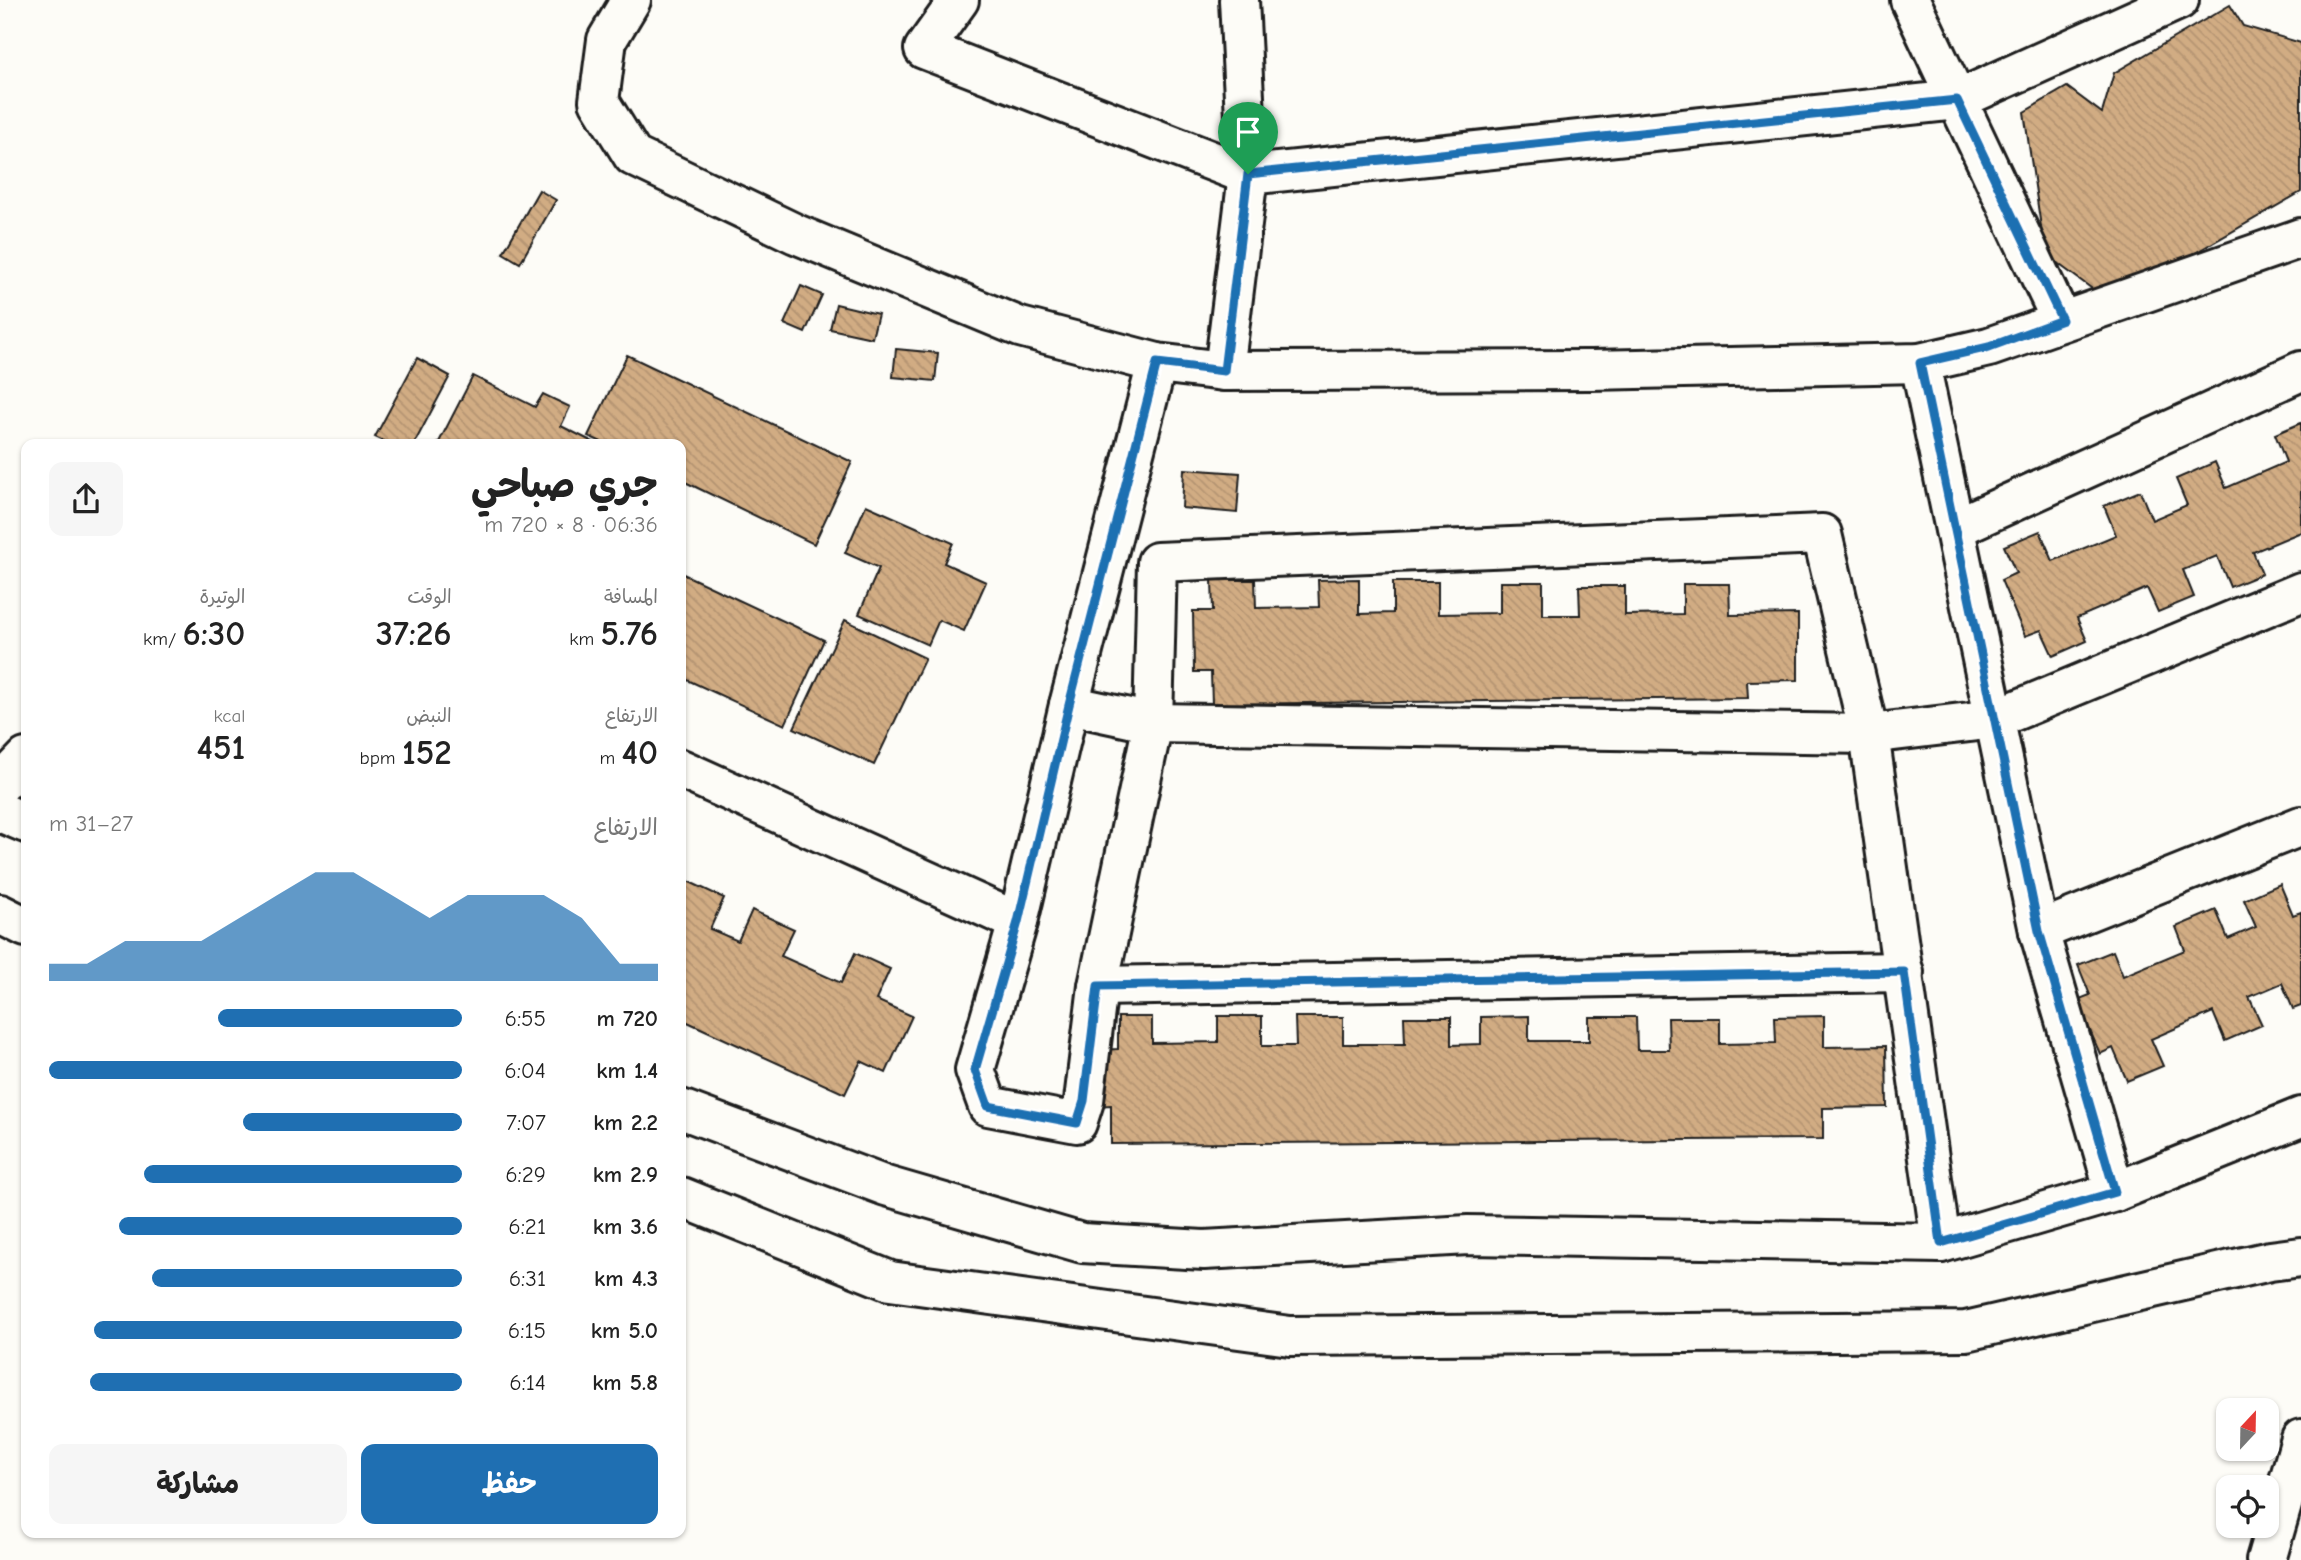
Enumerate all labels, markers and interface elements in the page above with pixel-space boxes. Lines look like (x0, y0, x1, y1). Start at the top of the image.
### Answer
pin (1218, 102, 1278, 174)
icon: arrive (1229, 113, 1267, 151)
button: share (49, 462, 123, 536)
text: جري صباحي (471, 463, 658, 507)
text: 06:36 · 8 × 720 m (484, 511, 658, 538)
text: الوتيرة (199, 586, 245, 608)
text: الوقت (407, 586, 452, 608)
text: المسافة (604, 586, 658, 608)
text: 6:30 (183, 613, 245, 654)
text: 37:26 (376, 613, 452, 654)
text: 5.76 (600, 613, 658, 654)
text: /km (143, 628, 183, 650)
text: km (569, 628, 600, 650)
text: kcal (213, 705, 245, 727)
text: النبض (406, 705, 452, 727)
text: الارتفاع (605, 705, 658, 727)
text: 451 (197, 727, 245, 768)
text: 152 (402, 732, 452, 773)
text: 40 (622, 732, 658, 773)
text: bpm (360, 747, 402, 769)
text: m (599, 747, 622, 769)
text: 27–31 m (49, 810, 133, 837)
text: الارتفاع (594, 814, 658, 841)
text: 6:55 (504, 1005, 546, 1032)
text: 720 m (597, 1005, 658, 1032)
text: 6:04 (504, 1057, 546, 1084)
text: 1.4 km (596, 1057, 658, 1084)
text: 7:07 (506, 1109, 546, 1136)
text: 2.2 km (593, 1109, 658, 1136)
text: 6:29 (505, 1161, 546, 1188)
text: 2.9 km (593, 1161, 658, 1188)
text: 6:21 (508, 1213, 546, 1240)
text: 3.6 km (593, 1213, 658, 1240)
text: 6:31 (509, 1265, 546, 1292)
text: 4.3 km (594, 1265, 658, 1292)
text: 6:15 (508, 1317, 546, 1344)
text: 5.0 km (591, 1317, 658, 1344)
text: 6:14 (509, 1369, 546, 1396)
text: 5.8 km (592, 1369, 658, 1396)
north arrow (2216, 1398, 2278, 1461)
map controls (2216, 1398, 2279, 1538)
button: مشاركة (49, 1444, 347, 1524)
button: حفظ (361, 1444, 658, 1524)
button: locate (2216, 1475, 2279, 1538)

